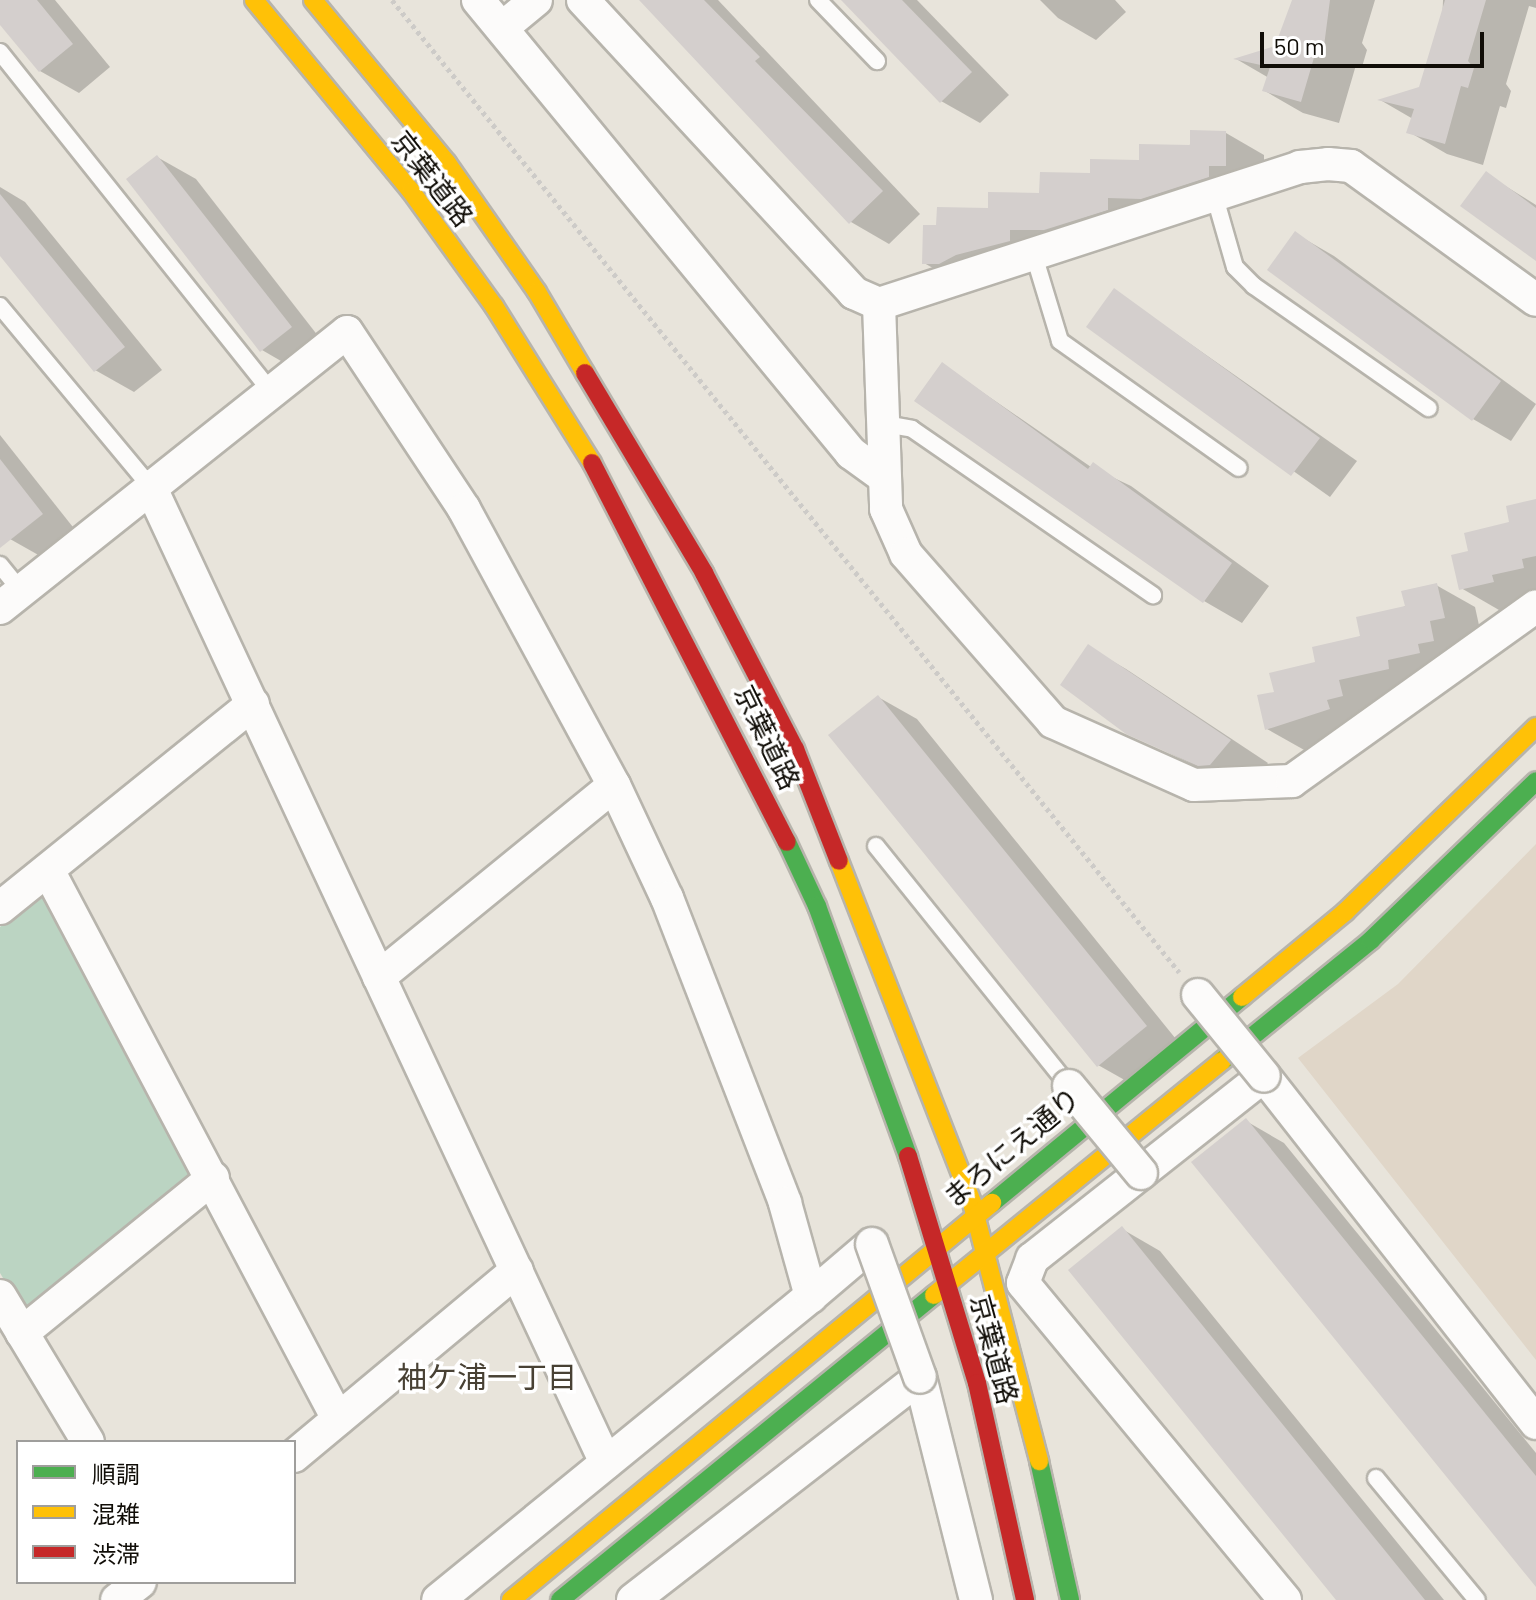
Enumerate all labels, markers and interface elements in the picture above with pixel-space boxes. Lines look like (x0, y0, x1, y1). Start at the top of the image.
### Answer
scale bar (1264, 16, 1488, 66)
text: 50 m (1274, 31, 1325, 60)
street label: 京葉道路 (385, 124, 481, 232)
street label: 京葉道路 (728, 679, 808, 795)
street label: まろにえ通り (936, 1080, 1086, 1214)
street label: 京葉道路 (964, 1291, 1026, 1407)
district label: 袖ケ浦一丁目 (397, 1358, 577, 1394)
legend (16, 1440, 296, 1584)
text: 順調 (92, 1459, 140, 1488)
text: 混雑 (92, 1499, 140, 1528)
text: 渋滞 (92, 1539, 140, 1568)

